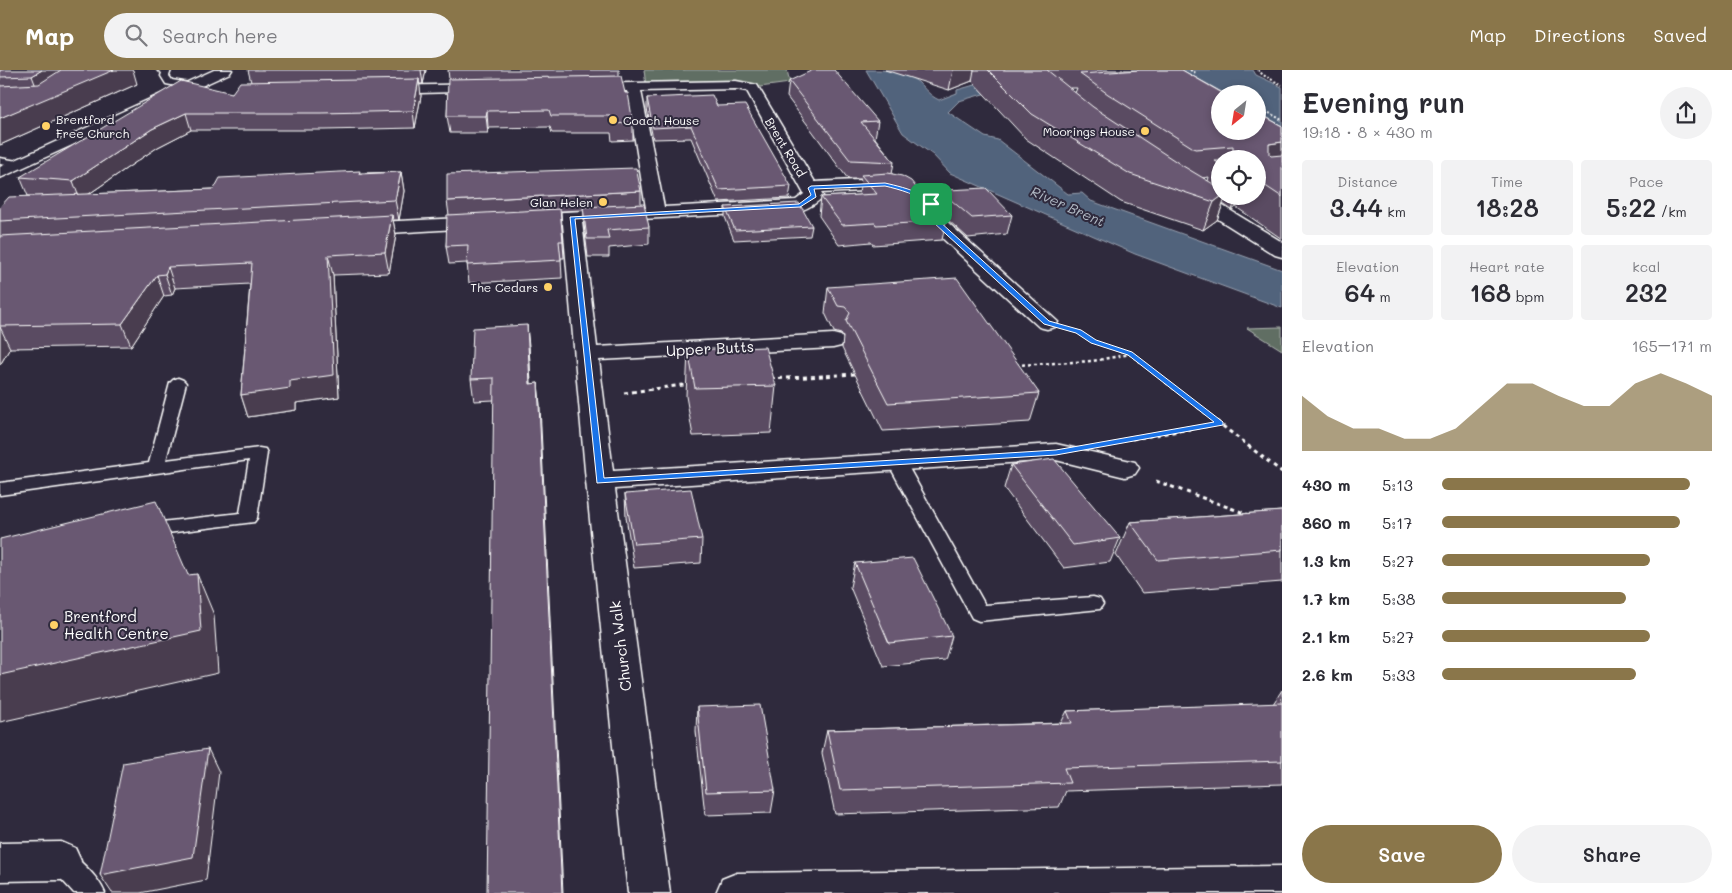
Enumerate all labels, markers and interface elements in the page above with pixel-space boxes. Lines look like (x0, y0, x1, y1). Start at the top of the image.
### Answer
search box (104, 13, 454, 58)
text: Map (25, 20, 74, 51)
icon: search (122, 21, 150, 49)
text: Search here (162, 23, 278, 48)
text: Map (1469, 23, 1506, 47)
text: Directions (1534, 23, 1626, 47)
text: Saved (1654, 23, 1707, 47)
text: Evening run (1302, 84, 1465, 120)
north arrow (1211, 85, 1266, 140)
map controls (1211, 85, 1266, 205)
button: share (1660, 87, 1712, 139)
place label: Brentford Free Church (56, 111, 129, 141)
place label: Coach House (623, 112, 699, 128)
marker: Coach House (607, 114, 619, 126)
street label: Brent Road (762, 114, 810, 180)
marker: Brentford Free Church (40, 120, 52, 132)
text: 19:18 · 8 × 430 m (1302, 121, 1433, 142)
place label: Moorings House (1043, 123, 1135, 139)
marker: Moorings House (1139, 125, 1151, 137)
button: locate (1211, 150, 1266, 205)
text: Distance (1338, 172, 1398, 191)
text: Time (1491, 172, 1523, 191)
text: Pace (1629, 172, 1663, 191)
water label: River Brent (1028, 181, 1108, 231)
pin (910, 183, 952, 225)
icon: arrive (917, 190, 945, 218)
text: 3.44 (1329, 191, 1383, 223)
text: 18:28 (1475, 191, 1539, 223)
text: 5:22 (1606, 191, 1656, 223)
place label: Glan Helen (530, 194, 593, 210)
marker: Glan Helen (597, 196, 609, 208)
text: km (1383, 202, 1406, 221)
text: /km (1656, 202, 1687, 221)
text: Elevation (1336, 257, 1399, 276)
text: Heart rate (1469, 257, 1545, 276)
text: kcal (1632, 257, 1660, 276)
text: 64 (1345, 276, 1375, 308)
text: 168 (1470, 276, 1511, 308)
text: 232 (1625, 276, 1668, 308)
place label: The Cedars (470, 279, 538, 295)
marker: The Cedars (542, 281, 554, 293)
text: m (1375, 287, 1391, 306)
text: bpm (1511, 287, 1544, 306)
text: Elevation (1302, 335, 1374, 356)
text: 165–171 m (1632, 335, 1712, 356)
street label: Upper Butts (665, 336, 755, 360)
text: 430 m (1302, 474, 1351, 495)
text: 5:13 (1382, 474, 1413, 495)
text: 860 m (1302, 512, 1350, 533)
text: 5:17 (1382, 512, 1412, 533)
text: 1.3 km (1302, 550, 1351, 571)
text: 5:27 (1382, 550, 1414, 571)
text: 1.7 km (1302, 588, 1350, 609)
text: 5:38 (1382, 588, 1415, 609)
street label: Church Walk (605, 599, 635, 692)
place label: Brentford Health Centre (64, 606, 169, 643)
marker: Brentford Health Centre (48, 619, 60, 631)
text: 2.1 km (1302, 626, 1350, 647)
text: 5:27 (1382, 626, 1414, 647)
text: 2.6 km (1302, 664, 1353, 685)
text: 5:33 (1382, 664, 1415, 685)
button: Save (1302, 825, 1502, 883)
button: Share (1512, 825, 1712, 883)

